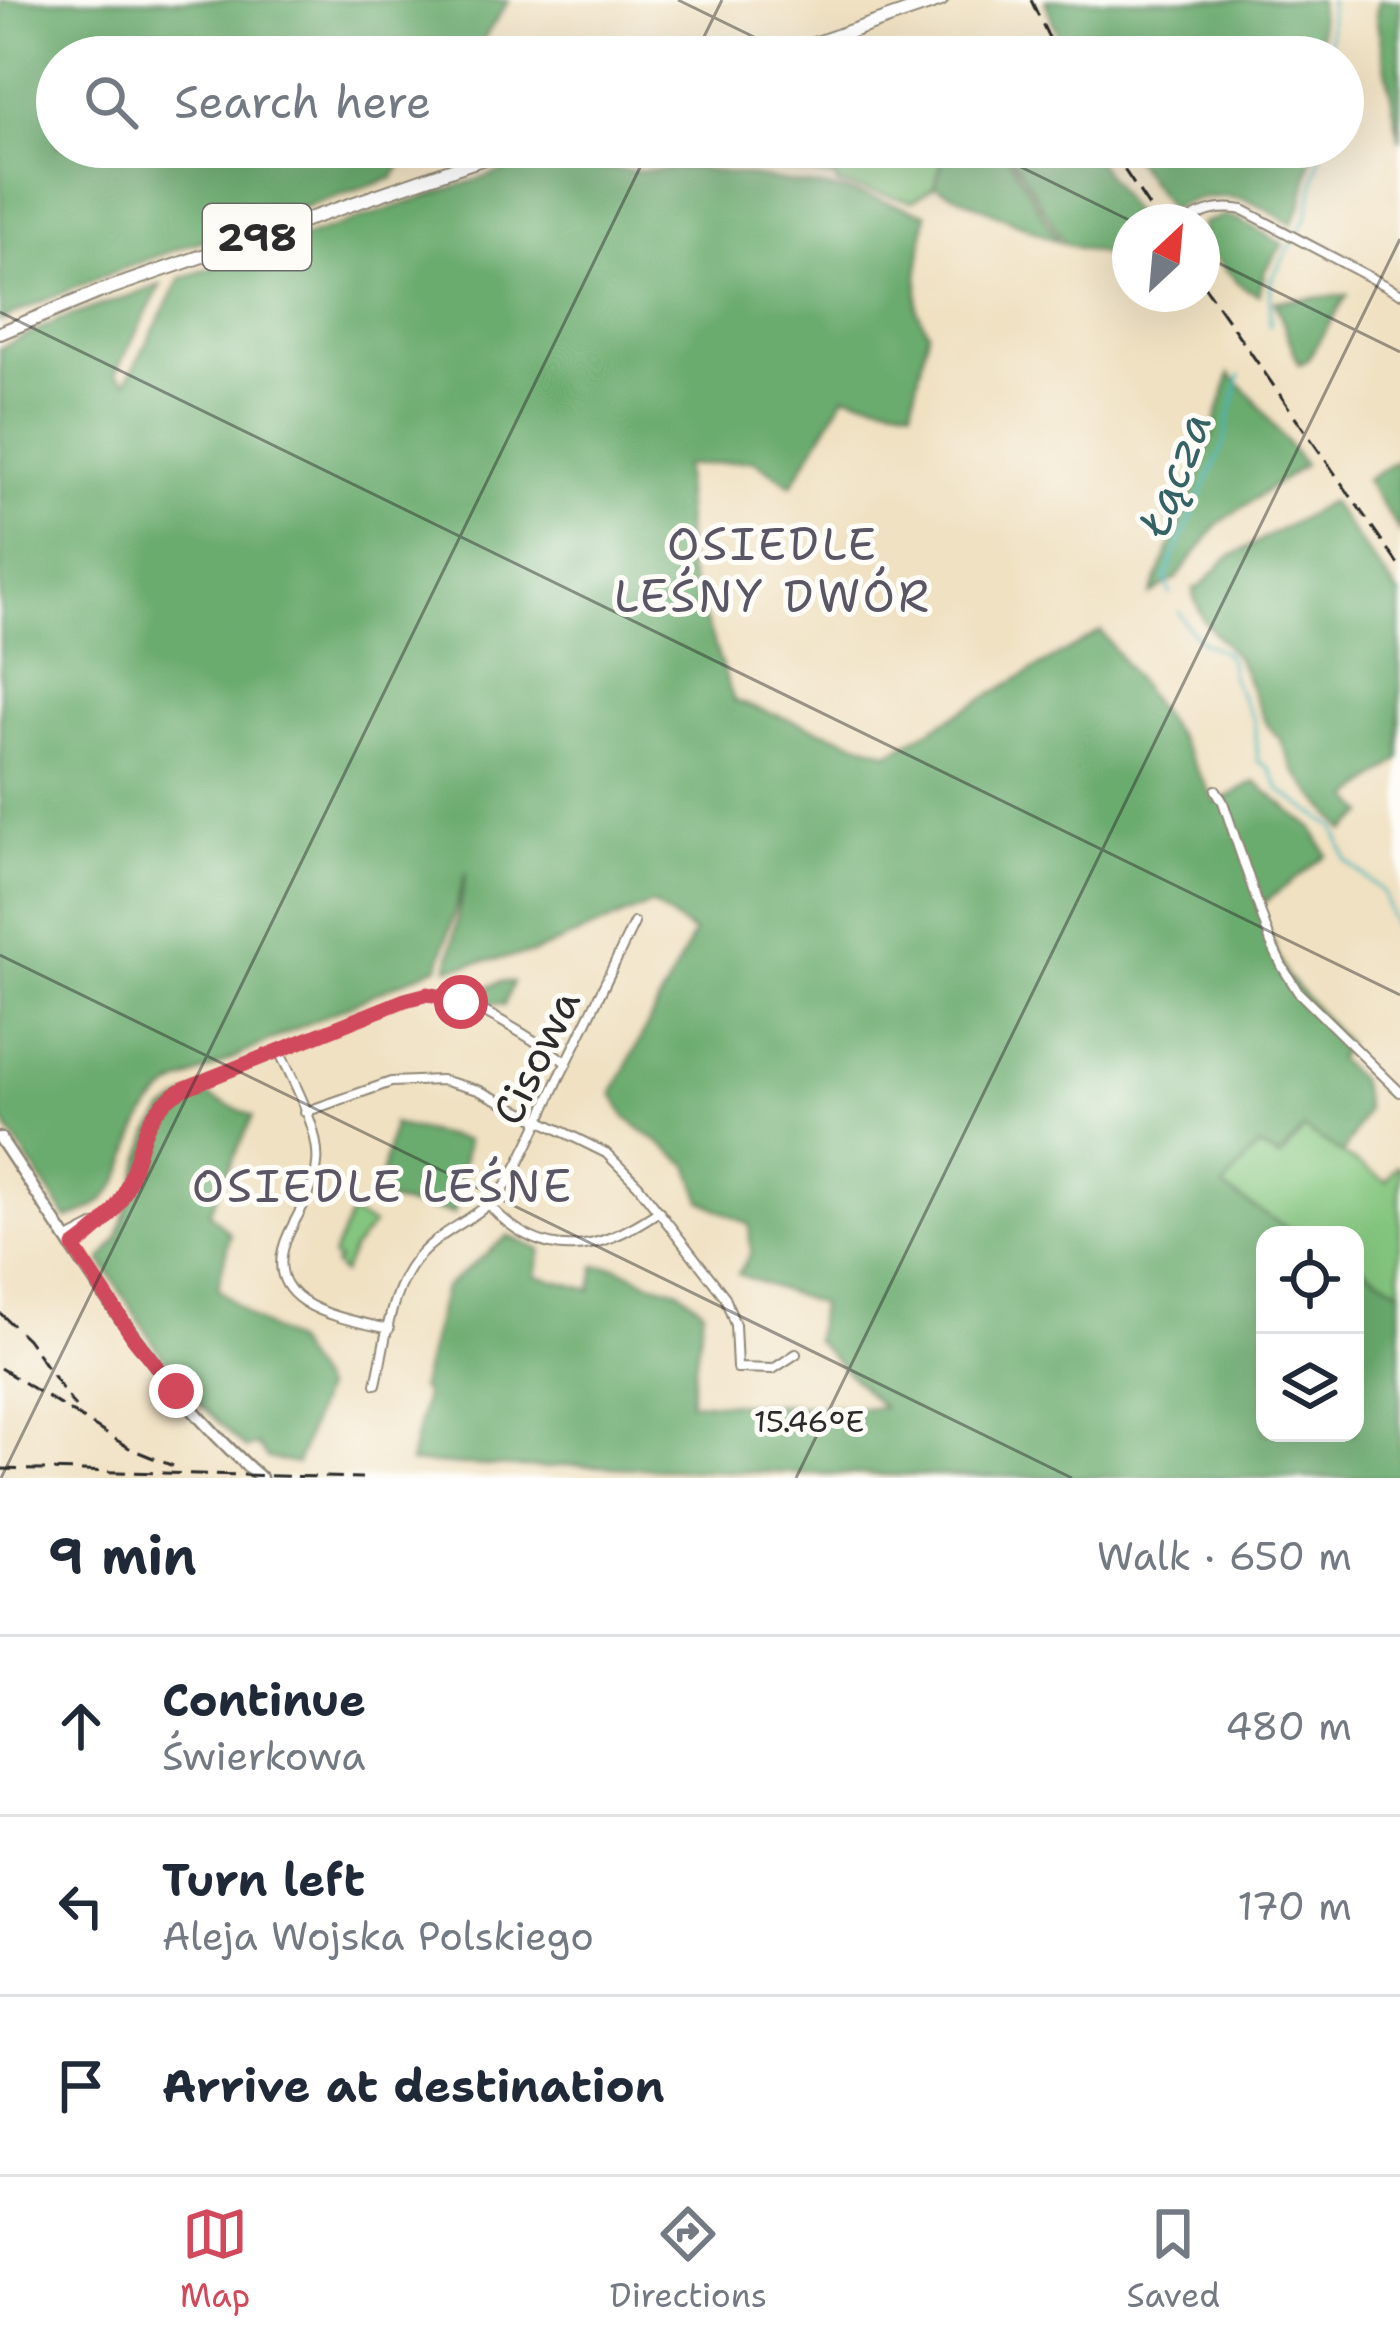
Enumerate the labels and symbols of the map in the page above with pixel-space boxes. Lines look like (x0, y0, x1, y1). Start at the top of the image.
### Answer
road number: 298 (203, 204, 311, 270)
north arrow (1112, 204, 1220, 312)
water label: Łącza (1123, 403, 1225, 546)
district label: OSIEDLE LEŚNY DWÓR (614, 514, 932, 626)
route start (434, 975, 488, 1029)
street label: Cisowa (479, 980, 593, 1134)
district label: OSIEDLE LEŚNE (192, 1156, 574, 1216)
route end (149, 1364, 203, 1418)
text: 15.46°E (754, 1401, 864, 1442)

